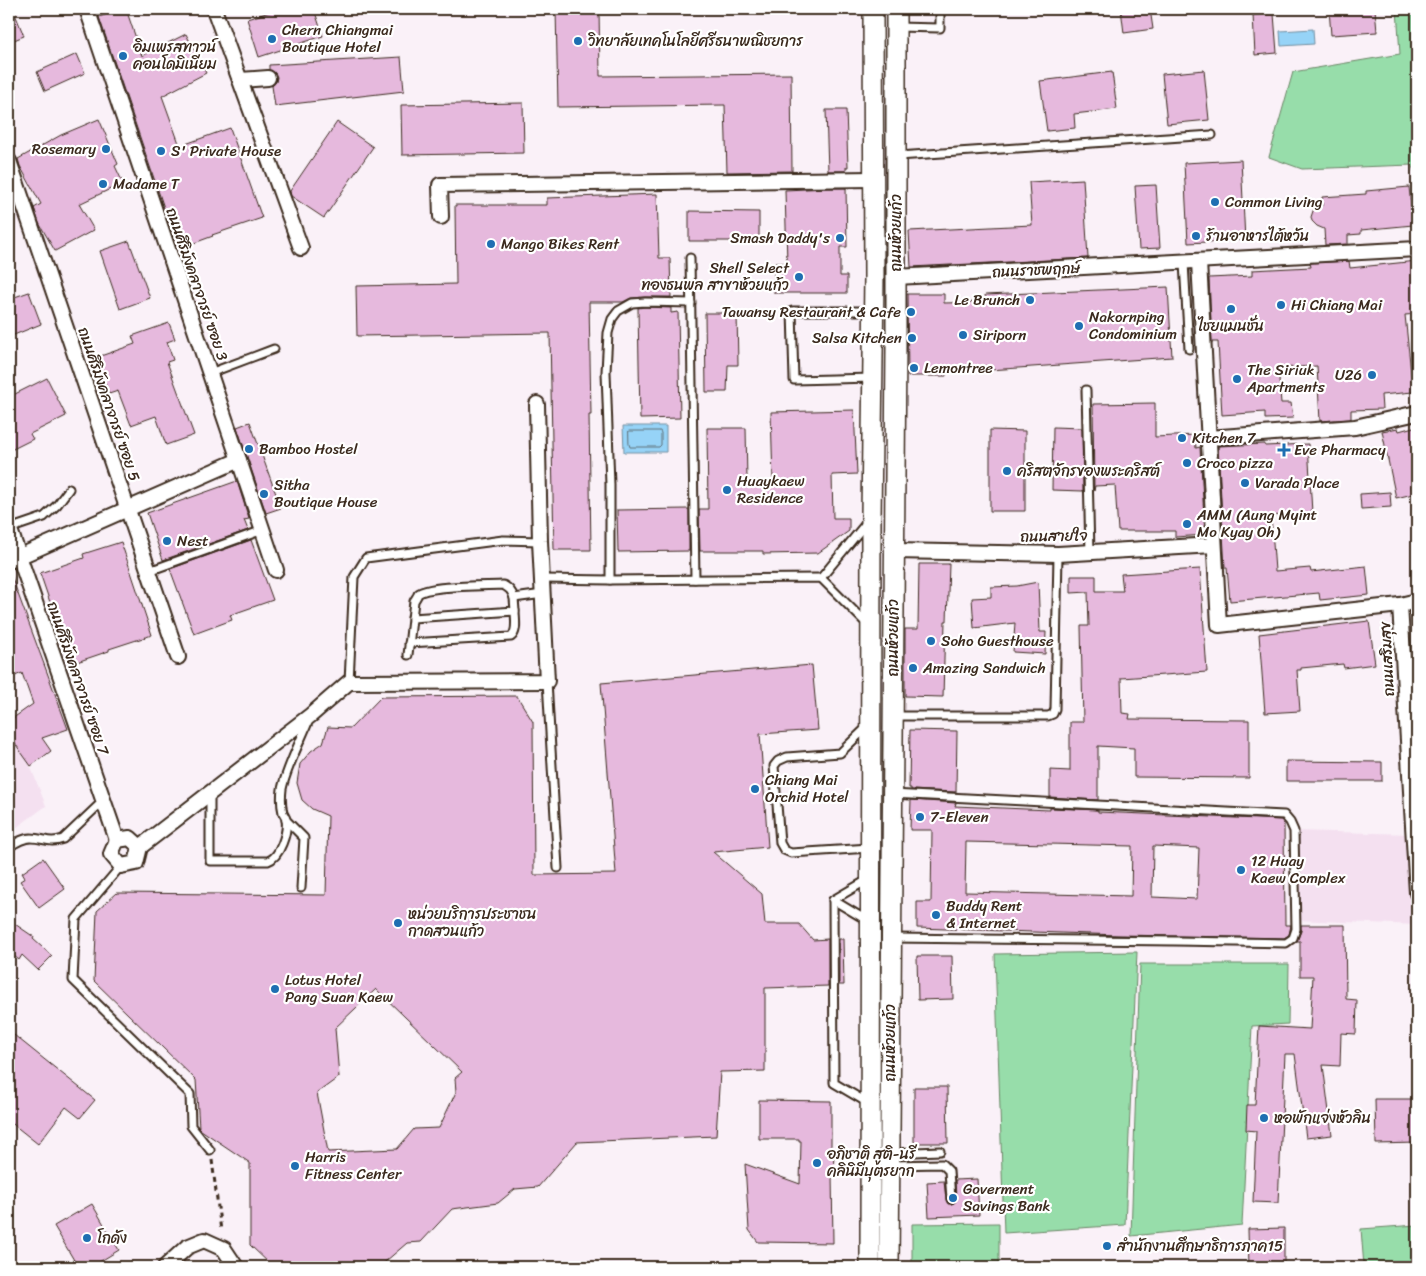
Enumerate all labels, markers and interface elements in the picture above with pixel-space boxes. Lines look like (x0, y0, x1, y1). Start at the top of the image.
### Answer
place label: Chern Chiangmai Boutique Hotel (282, 17, 394, 60)
place label: วิทยาลัยเทคโนโลยีศรีธนาพณิชยการ (587, 28, 804, 54)
marker: Chern Chiangmai Boutique Hotel (266, 33, 278, 45)
place label: อิมเพรสทาวน์ คอนโดมิเนียม (132, 34, 219, 77)
marker: วิทยาลัยเทคโนโลยีศรีธนาพณิชยการ (572, 35, 584, 47)
marker: อิมเพรสทาวน์ คอนโดมิเนียม (117, 50, 129, 62)
place label: Rosemary (32, 136, 96, 162)
place label: S' Private House (171, 138, 281, 164)
marker: Rosemary (100, 143, 112, 155)
marker: S' Private House (155, 145, 167, 157)
place label: Madame T (113, 171, 181, 197)
marker: Madame T (97, 178, 109, 190)
place label: Common Living (1225, 189, 1323, 215)
street label: ถนนห้วยแก้ว (883, 194, 909, 272)
marker: Common Living (1209, 196, 1221, 208)
street label: ถนนศิริมังคลาจารย์ ซอย 3 (159, 204, 235, 364)
place label: ร้านอาหารไต้หวัน (1206, 223, 1309, 249)
place label: Smash Daddy's (730, 225, 830, 251)
marker: ร้านอาหารไต้หวัน (1190, 230, 1202, 242)
place label: Mango Bikes Rent (501, 231, 620, 257)
marker: Smash Daddy's (834, 232, 846, 244)
marker: Mango Bikes Rent (485, 238, 497, 250)
place label: Shell Select ทองธนพล สาขาห้วยแก้ว (641, 255, 790, 298)
street label: ถนนราชพฤกษ์ (991, 255, 1084, 285)
marker: Shell Select ทองธนพล สาขาห้วยแก้ว (793, 271, 805, 283)
place label: Le Brunch (954, 287, 1020, 313)
place label: Hi Chiang Mai (1291, 292, 1383, 318)
marker: Le Brunch (1024, 294, 1036, 306)
place label: Tawansy Restaurant & Cafe (721, 299, 901, 325)
marker: Hi Chiang Mai (1275, 299, 1287, 311)
marker: ไชยแมนชั่น (1225, 303, 1237, 315)
place label: Nakornping Condominium (1089, 304, 1177, 347)
marker: Tawansy Restaurant & Cafe (905, 306, 917, 318)
place label: ไชยแมนชั่น (1197, 313, 1264, 339)
marker: Nakornping Condominium (1073, 320, 1085, 332)
place label: Siriporn (973, 322, 1026, 348)
street label: ถนนศิริมังคลาจารย์ ซอย 5 (70, 323, 148, 485)
place label: Salsa Kitchen (812, 325, 902, 351)
marker: Siriporn (957, 329, 969, 341)
marker: Salsa Kitchen (906, 332, 918, 344)
place label: Lemontree (924, 355, 993, 381)
place label: The Siriuk Apartments (1246, 357, 1325, 400)
marker: Lemontree (908, 362, 920, 374)
place label: U26 (1335, 362, 1362, 388)
marker: U26 (1366, 369, 1378, 381)
marker: The Siriuk Apartments (1231, 373, 1243, 385)
place label: Kitchen 7 (1192, 425, 1257, 451)
marker: Kitchen 7 (1176, 432, 1188, 444)
place label: Bamboo Hostel (259, 436, 358, 462)
place label: Eve Pharmacy (1294, 437, 1386, 463)
marker: Bamboo Hostel (243, 443, 255, 455)
marker: Eve Pharmacy (1278, 444, 1290, 456)
place label: Croco pizza (1197, 450, 1273, 476)
marker: Croco pizza (1181, 457, 1193, 469)
place label: คริสตจักรของพระคริสต์ (1017, 458, 1163, 484)
marker: คริสตจักรของพระคริสต์ (1001, 465, 1013, 477)
place label: Huaykaew Residence (737, 468, 805, 511)
place label: Varada Place (1255, 470, 1340, 496)
place label: Sitha Boutique House (274, 472, 378, 515)
marker: Varada Place (1239, 477, 1251, 489)
marker: Huaykaew Residence (721, 484, 733, 496)
marker: Sitha Boutique House (258, 488, 270, 500)
place label: AMM (Aung Myint Mo Kyay Oh) (1196, 502, 1318, 545)
marker: AMM (Aung Myint Mo Kyay Oh) (1181, 518, 1193, 530)
street label: ถนนสายใจ (1020, 522, 1088, 550)
place label: Nest (177, 528, 209, 554)
marker: Nest (161, 535, 173, 547)
street label: ถนนศิริมังคลาจารย์ ซอย 7 (39, 598, 117, 760)
street label: ถนนห้วยแก้ว (880, 599, 906, 677)
street label: ถนนเสริมสุข (1372, 620, 1402, 697)
place label: Soho Guesthouse (941, 628, 1054, 654)
marker: Soho Guesthouse (925, 635, 937, 647)
place label: Amazing Sandwich (922, 655, 1046, 681)
marker: Amazing Sandwich (907, 662, 919, 674)
place label: Chiang Mai Orchid Hotel (765, 767, 849, 810)
marker: Chiang Mai Orchid Hotel (749, 783, 761, 795)
place label: 7-Eleven (930, 804, 989, 830)
marker: 7-Eleven (914, 811, 926, 823)
place label: 12 Huay Kaew Complex (1251, 848, 1346, 891)
marker: 12 Huay Kaew Complex (1235, 864, 1247, 876)
place label: Buddy Rent & Internet (946, 893, 1023, 936)
place label: หน่วยบริการประชาชน กาดสวนแก้ว (408, 901, 536, 944)
marker: Buddy Rent & Internet (930, 909, 942, 921)
marker: หน่วยบริการประชาชน กาดสวนแก้ว (392, 917, 404, 929)
place label: Lotus Hotel Pang Suan Kaew (285, 967, 394, 1010)
marker: Lotus Hotel Pang Suan Kaew (269, 983, 281, 995)
street label: ถนนห้วยแก้ว (877, 1004, 903, 1082)
place label: หอพักแจ่งหัวลิน (1274, 1105, 1371, 1131)
marker: หอพักแจ่งหัวลิน (1258, 1112, 1270, 1124)
place label: อภิชาติ สูติ-นรี คลินิมีบุตรยาก (826, 1141, 918, 1184)
place label: Harris Fitness Center (305, 1144, 402, 1187)
marker: อภิชาติ สูติ-นรี คลินิมีบุตรยาก (811, 1157, 823, 1169)
marker: Harris Fitness Center (289, 1160, 301, 1172)
place label: Goverment Savings Bank (963, 1176, 1051, 1219)
marker: Goverment Savings Bank (947, 1192, 959, 1204)
place label: โกดัง (97, 1225, 127, 1251)
marker: โกดัง (81, 1232, 93, 1244)
place label: สำนักงานศึกษาธิการภาค15 (1116, 1233, 1283, 1259)
marker: สำนักงานศึกษาธิการภาค15 (1101, 1240, 1113, 1252)

